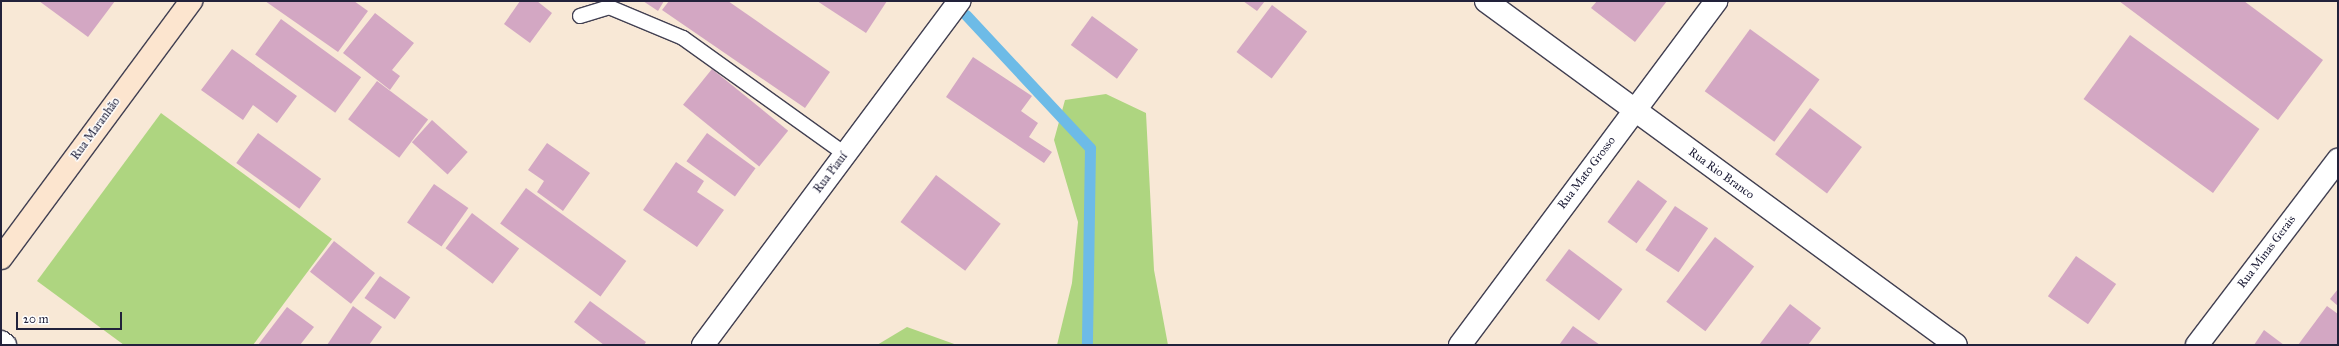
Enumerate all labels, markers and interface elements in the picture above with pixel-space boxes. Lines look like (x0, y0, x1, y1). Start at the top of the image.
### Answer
street label: Rua Maranhão (68, 95, 124, 163)
street label: Rua Mato Grosso (1555, 134, 1619, 212)
street label: Rua Rio Branco (1685, 145, 1757, 203)
street label: Rua Piauí (811, 150, 851, 196)
street label: Rua Minas Gerais (2235, 213, 2299, 291)
scale bar (18, 304, 124, 330)
text: 20 m (23, 312, 49, 326)

